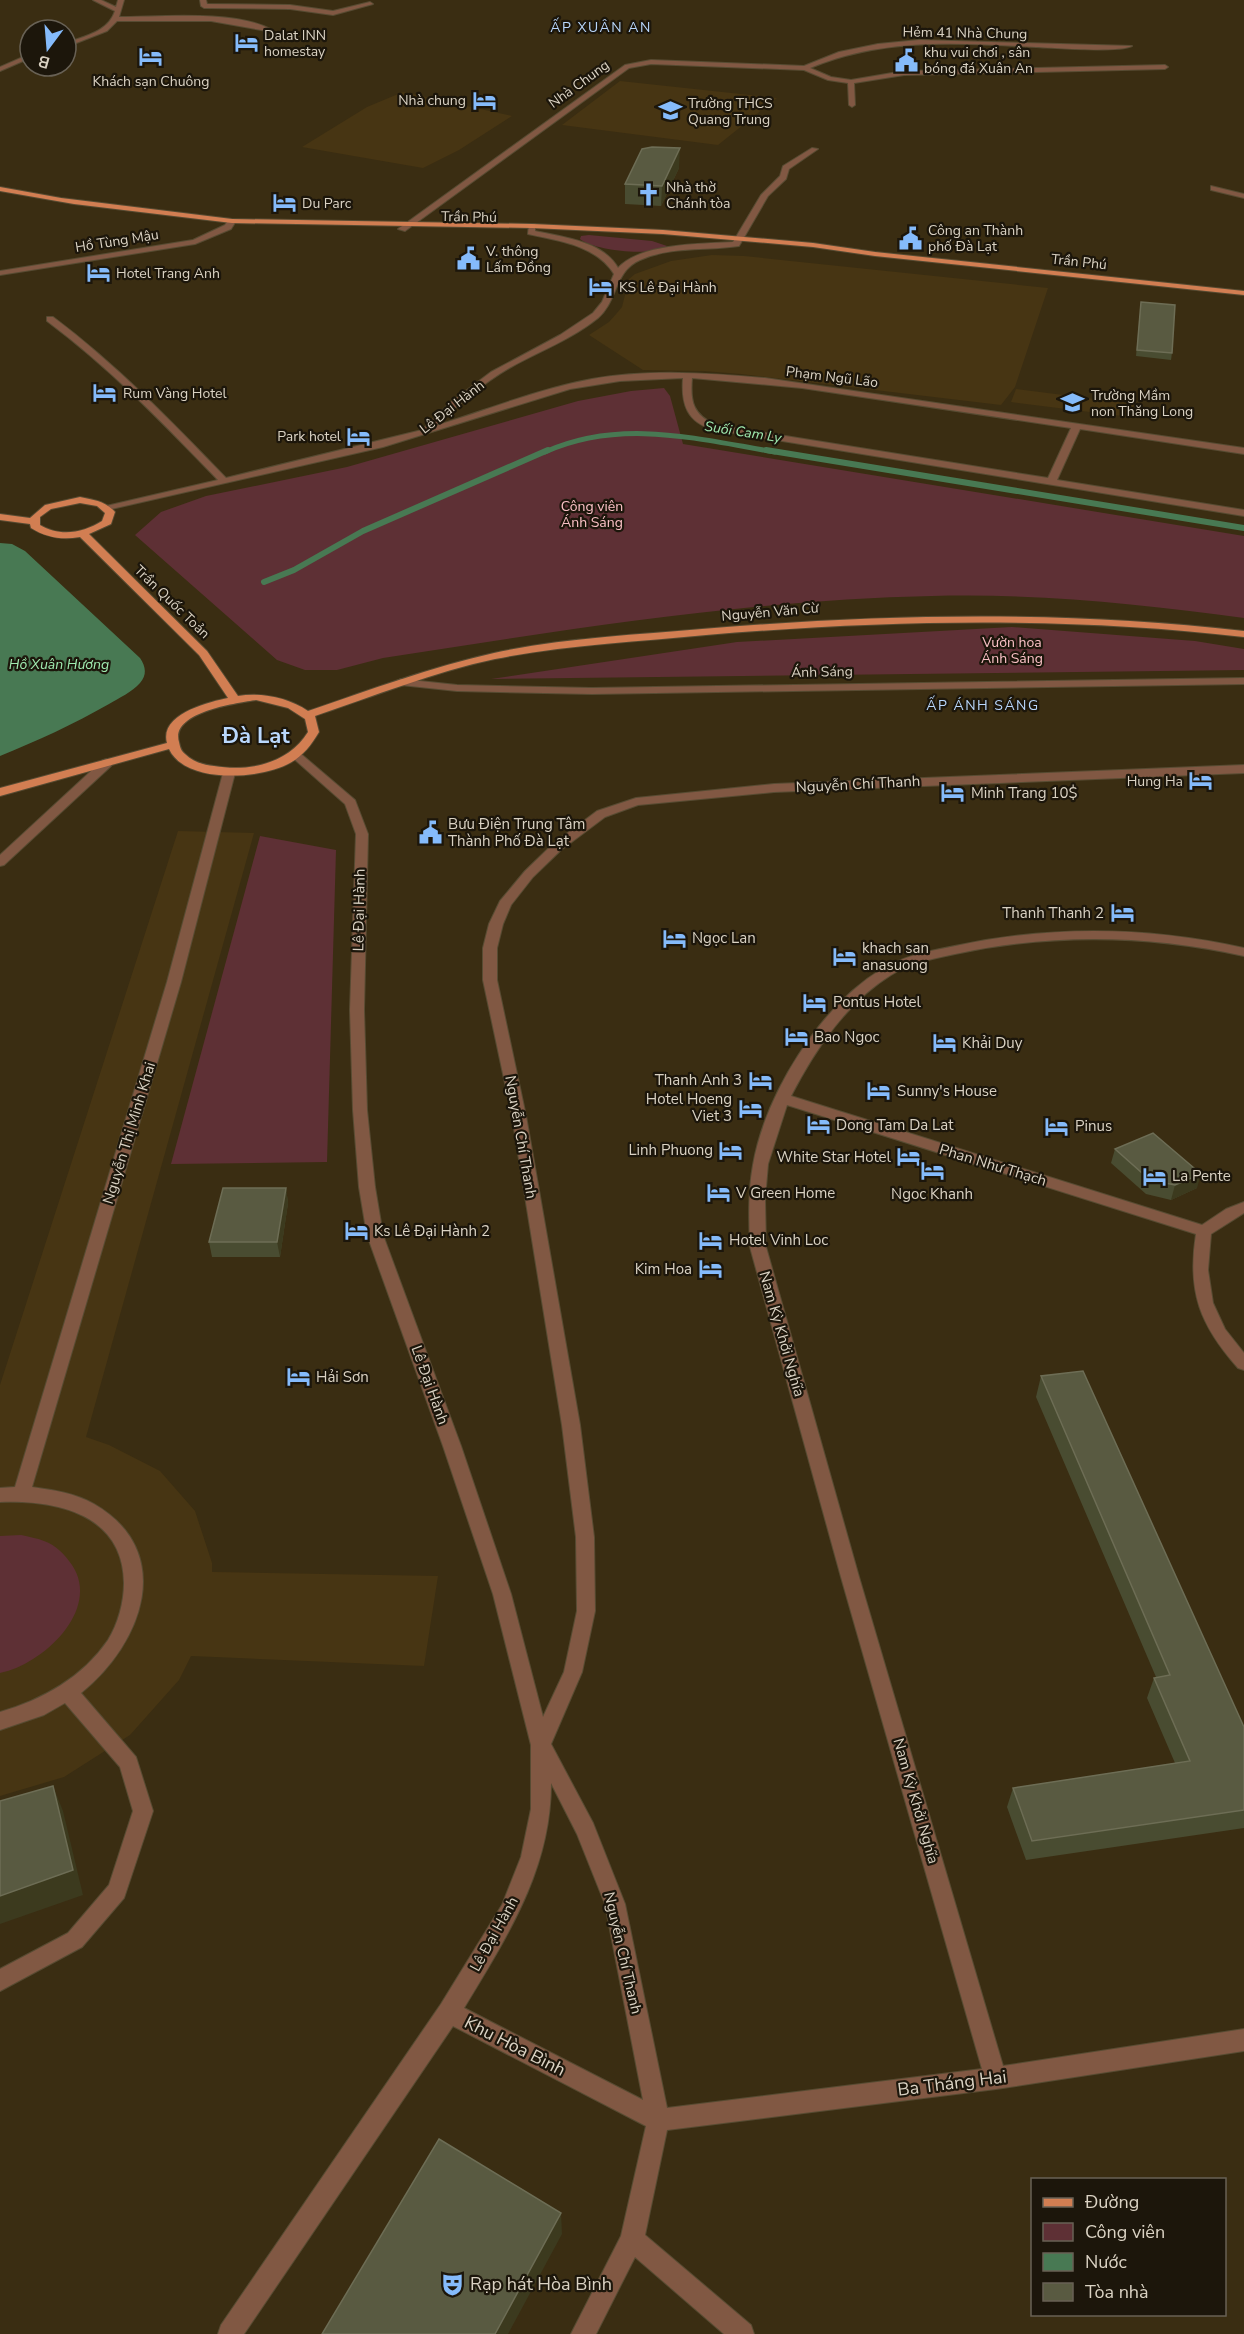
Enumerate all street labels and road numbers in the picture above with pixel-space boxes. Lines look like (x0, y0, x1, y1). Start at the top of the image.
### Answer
street label: Hẻm 41 Nhà Chung (902, 22, 1028, 44)
street label: Nhà Chung (545, 56, 613, 112)
street label: Trần Phú (441, 207, 497, 227)
street label: Hồ Tùng Mậu (74, 225, 160, 257)
street label: Trần Phú (1050, 250, 1108, 274)
street label: Phạm Ngũ Lão (785, 362, 879, 392)
street label: Lê Đại Hành (416, 376, 488, 438)
street label: Trần Quốc Toản (130, 561, 214, 643)
street label: Nguyễn Văn Cừ (721, 598, 820, 626)
street label: Ánh Sáng (791, 662, 853, 682)
street label: Nguyễn Chí Thanh (795, 771, 921, 797)
street label: Lê Đại Hành (348, 868, 370, 952)
street label: Nguyễn Thị Minh Khai (98, 1059, 160, 1207)
street label: Nguyễn Chí Thanh (500, 1074, 542, 1200)
street label: Phan Như Thạch (937, 1139, 1049, 1191)
street label: Nam Kỳ Khởi Nghĩa (755, 1269, 809, 1399)
street label: Lê Đại Hành (406, 1343, 454, 1427)
street label: Nam Kỳ Khởi Nghĩa (889, 1736, 943, 1866)
street label: Nguyễn Chí Thanh (599, 1890, 647, 2016)
street label: Lê Đại Hành (465, 1893, 523, 1975)
street label: Khu Hòa Bình (460, 2010, 570, 2082)
street label: Ba Tháng Hai (896, 2064, 1008, 2102)

